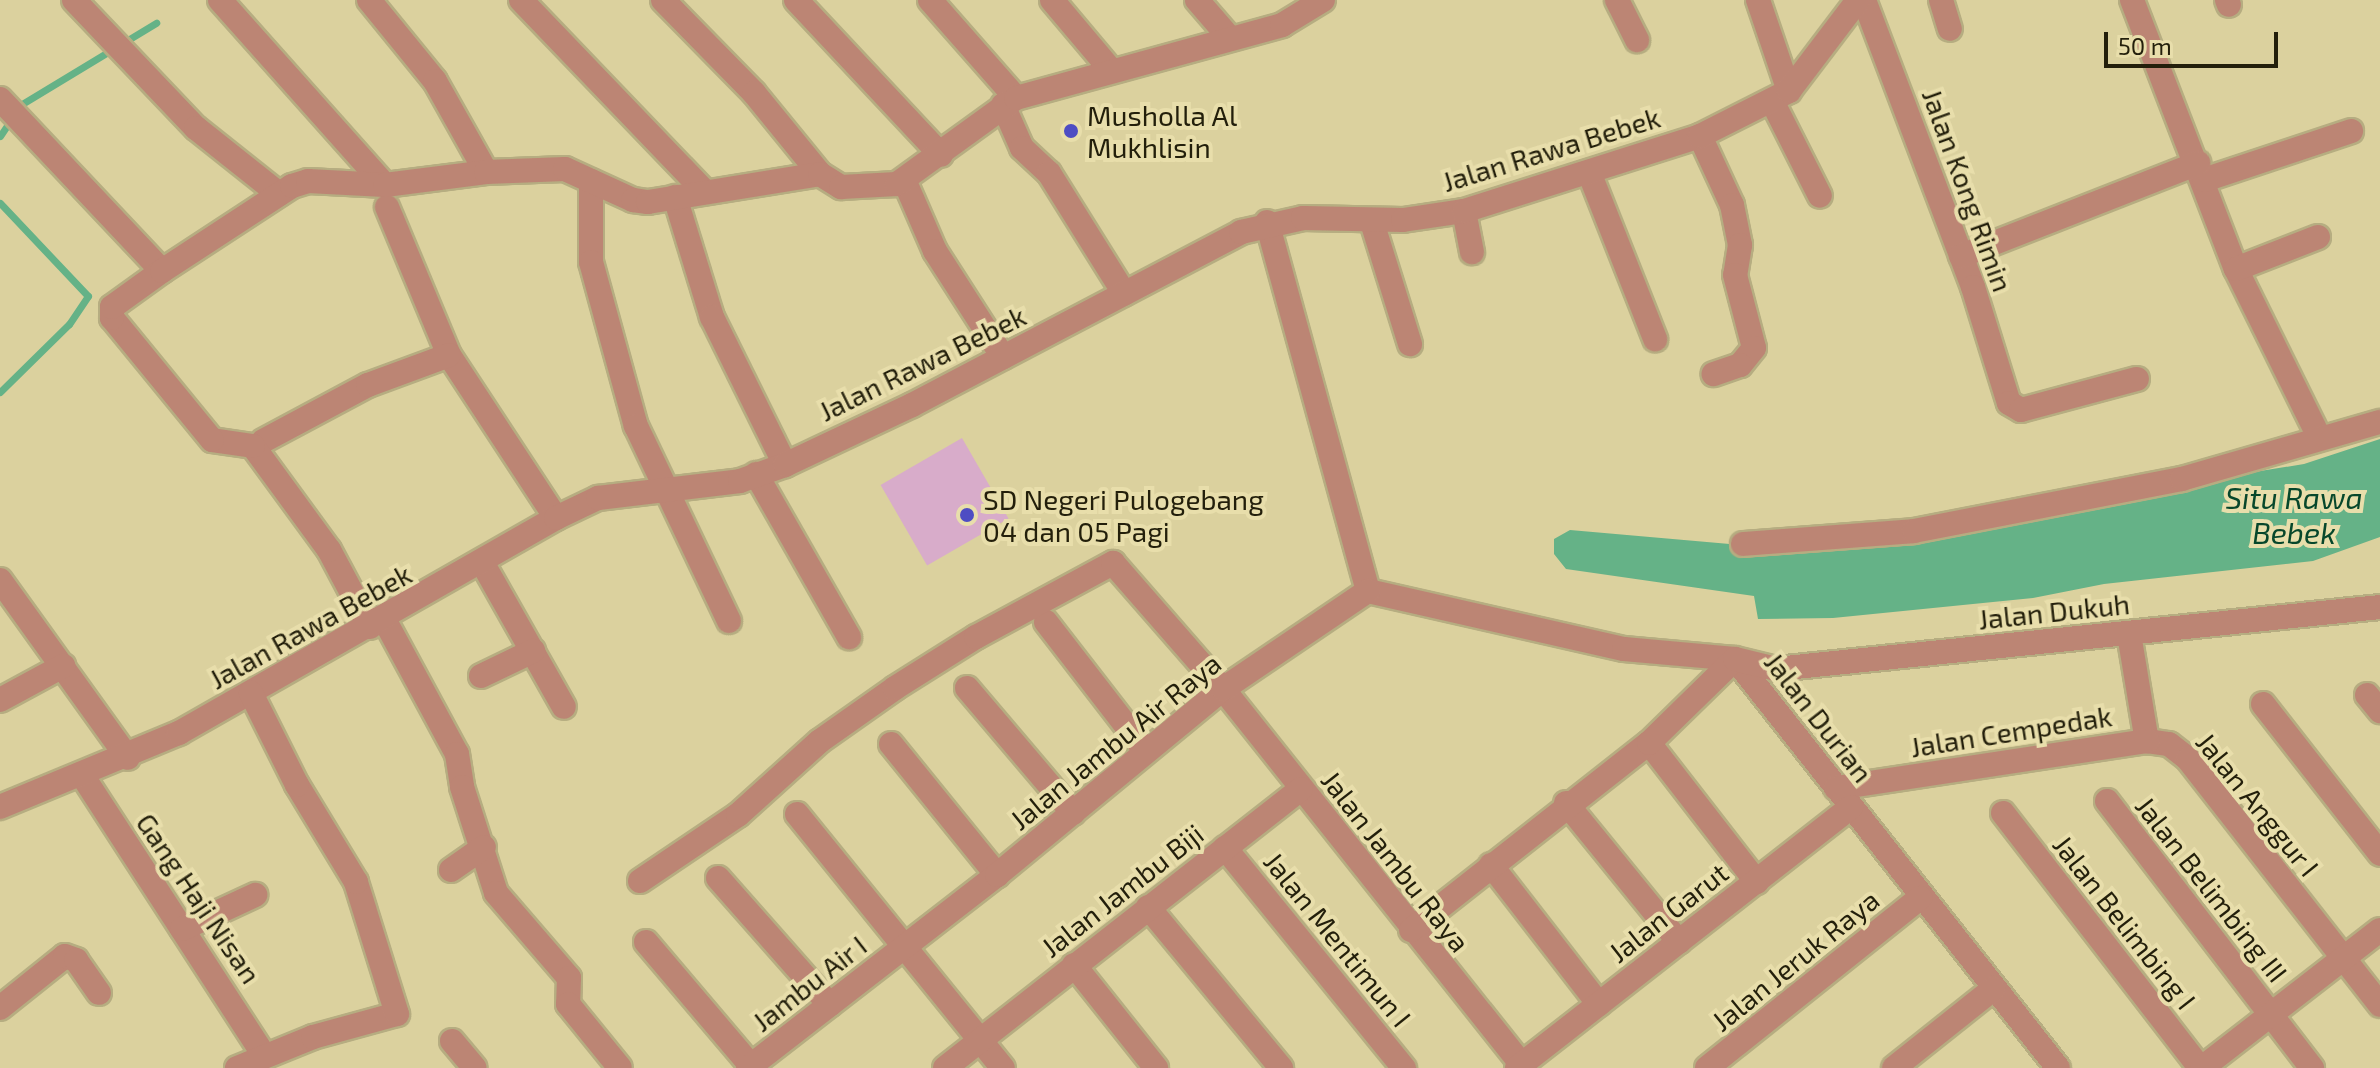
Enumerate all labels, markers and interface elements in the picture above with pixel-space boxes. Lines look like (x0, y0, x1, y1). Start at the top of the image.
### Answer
scale bar (2108, 16, 2282, 66)
text: 50 m (2118, 31, 2172, 60)
street label: Jalan Kong Rimin (1916, 84, 2020, 296)
place label: Musholla Al Mukhlisin (1087, 98, 1238, 164)
street label: Jalan Rawa Bebek (1438, 100, 1664, 198)
marker: Musholla Al Mukhlisin (1062, 122, 1080, 140)
street label: Jalan Rawa Bebek (813, 298, 1031, 428)
water label: Situ Rawa Bebek (2225, 479, 2363, 550)
place label: SD Negeri Pulogebang 04 dan 05 Pagi (983, 482, 1264, 548)
marker: SD Negeri Pulogebang 04 dan 05 Pagi (958, 506, 976, 524)
street label: Jalan Rawa Bebek (203, 557, 417, 695)
street label: Jalan Dukuh (1977, 586, 2131, 636)
street label: Jalan Jambu Air Raya (1002, 645, 1228, 837)
street label: Jalan Durian (1758, 645, 1880, 789)
street label: Jalan Cempedak (1908, 698, 2114, 764)
street label: Jalan Anggur I (2189, 725, 2327, 883)
street label: Jalan Jambu Raya (1315, 763, 1477, 959)
street label: Jalan Belimbing III (2129, 789, 2295, 989)
street label: Gang Haji Nisan (130, 807, 268, 989)
street label: Jalan Jambu Biji (1034, 816, 1210, 964)
street label: Jalan Belimbing I (2047, 828, 2203, 1016)
street label: Jalan Mentimun I (1257, 845, 1419, 1033)
street label: Jalan Garut (1602, 855, 1734, 969)
street label: Jalan Jeruk Raya (1704, 882, 1886, 1038)
street label: Jambu Air I (745, 928, 873, 1038)

